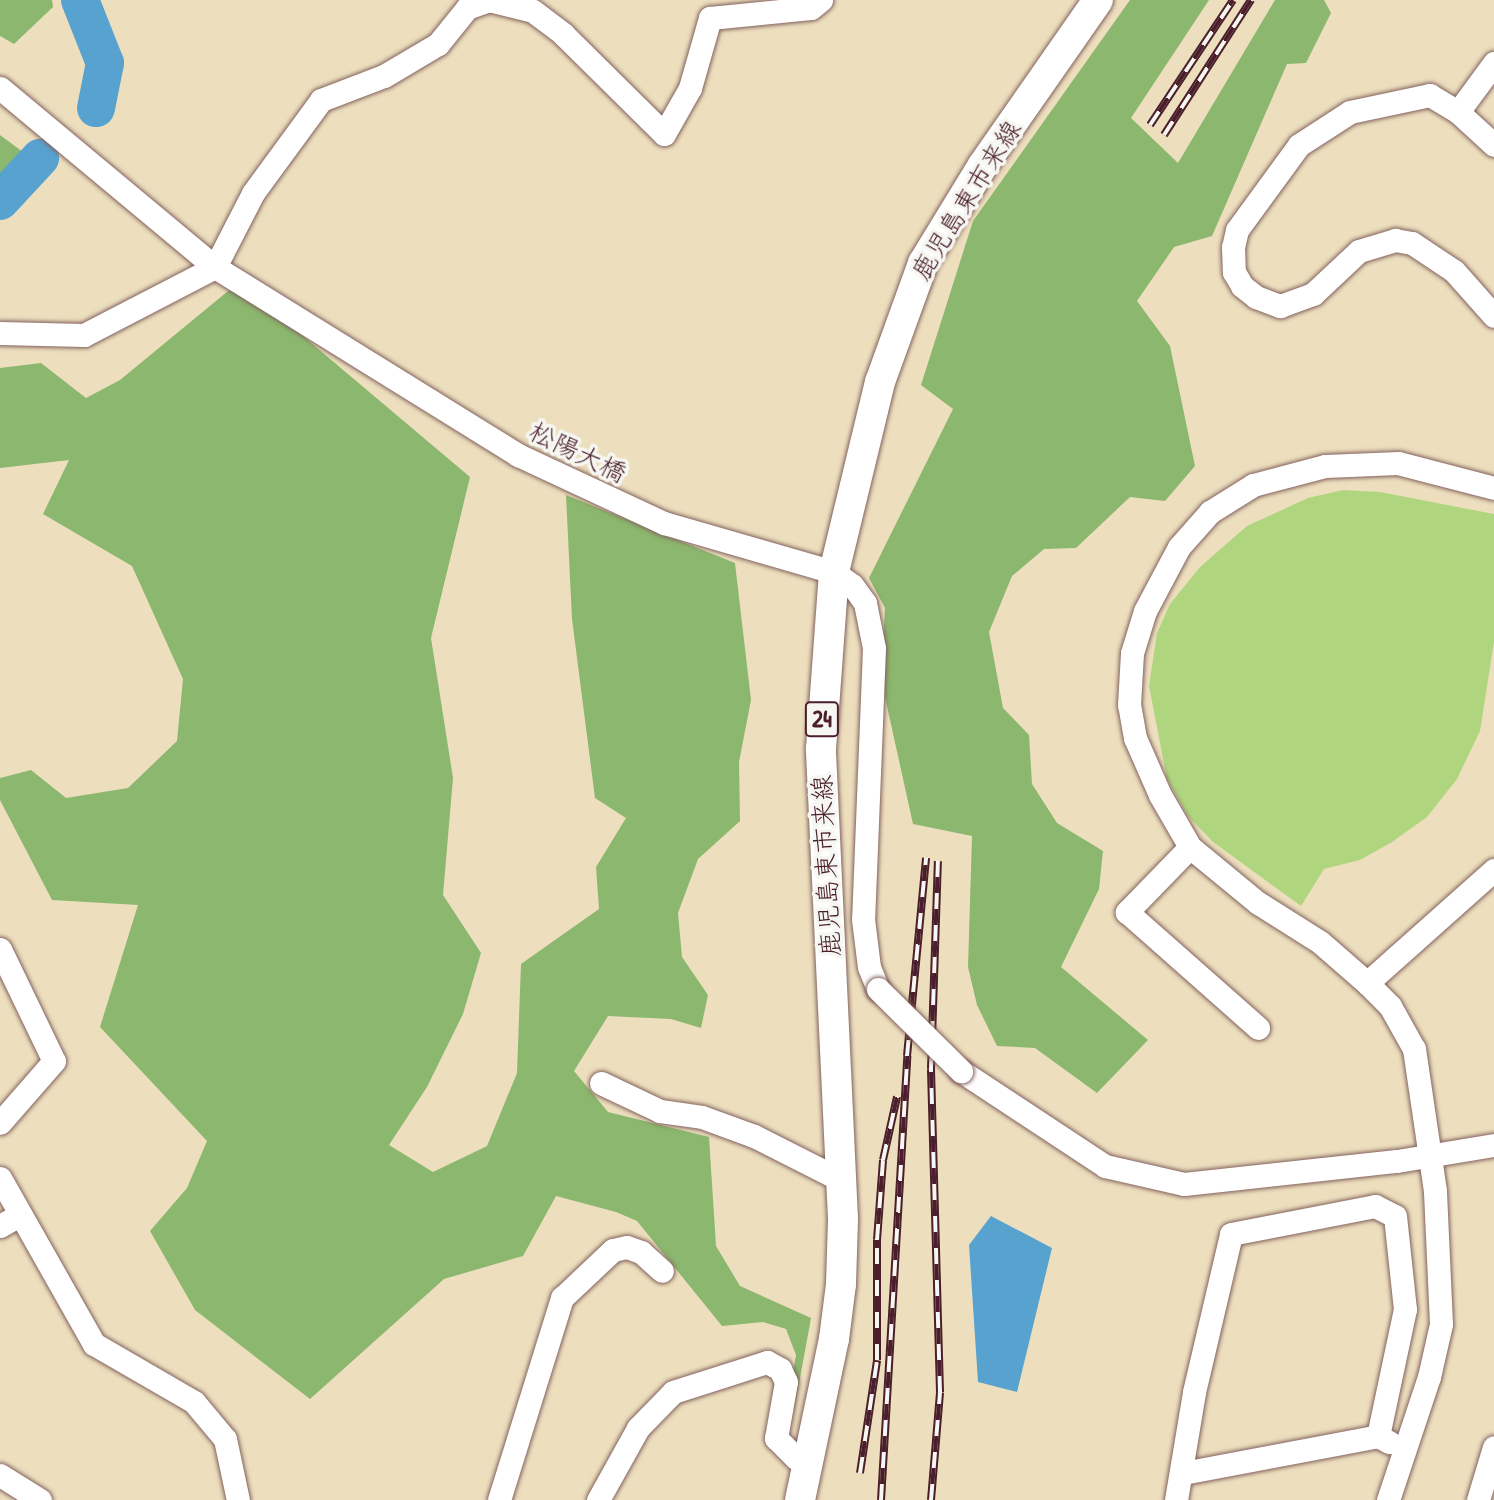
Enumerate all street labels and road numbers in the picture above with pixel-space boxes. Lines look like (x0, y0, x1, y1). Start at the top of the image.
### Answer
street label: 鹿児島東市来線 (905, 115, 1027, 285)
street label: 松陽大橋 (524, 415, 632, 489)
road number: 24 (804, 698, 840, 740)
street label: 鹿児島東市来線 (806, 774, 846, 958)

